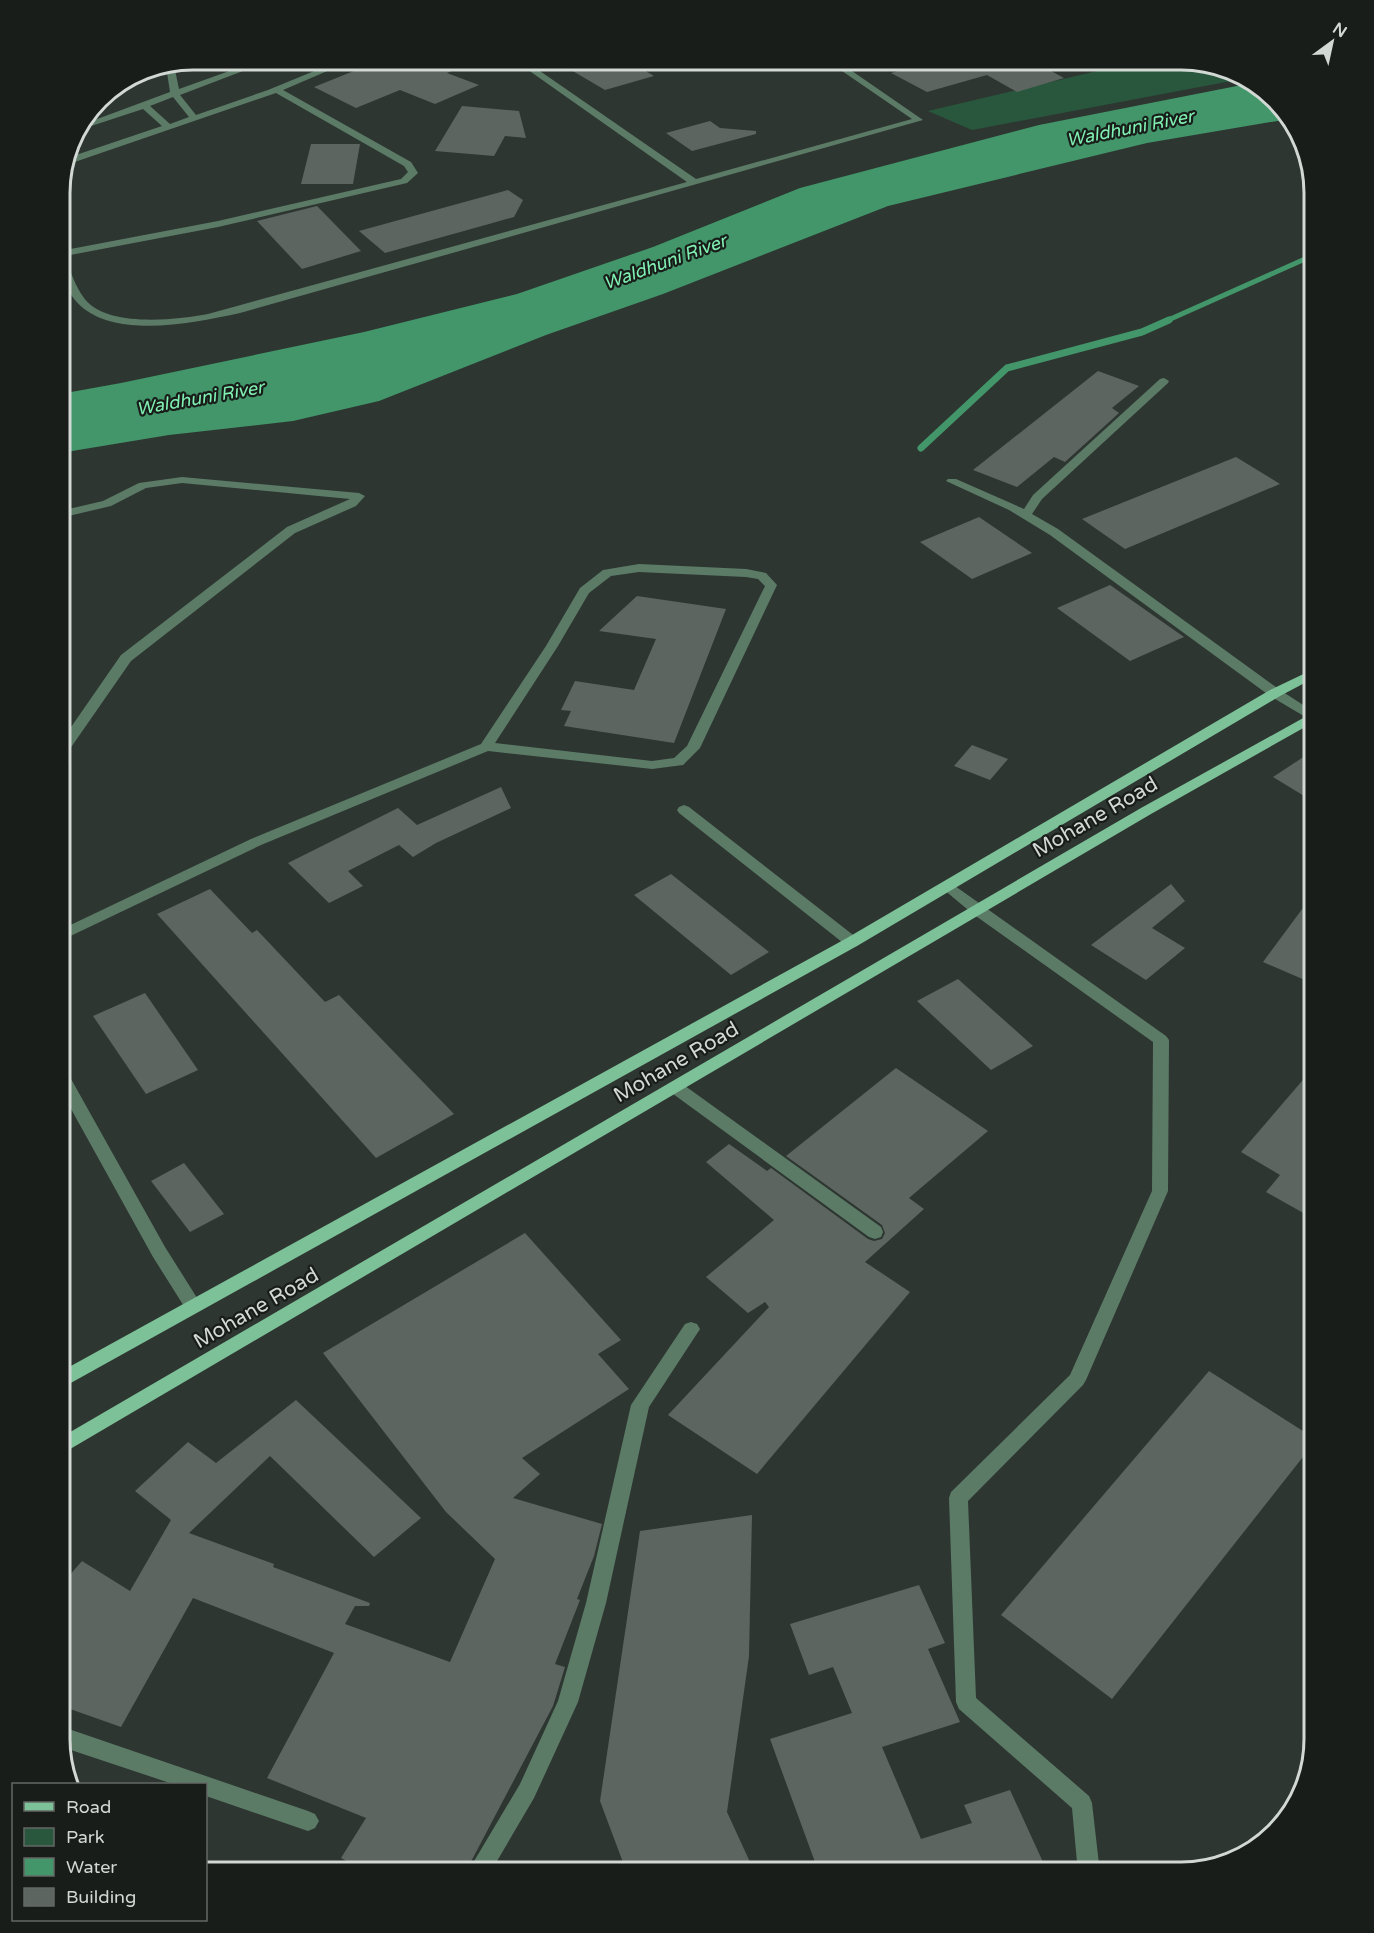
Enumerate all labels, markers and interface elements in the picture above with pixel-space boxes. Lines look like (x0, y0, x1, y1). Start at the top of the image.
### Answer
north arrow (1302, 12, 1362, 72)
text: N (1329, 18, 1350, 42)
water label: Waldhuni River (1064, 104, 1198, 151)
water label: Waldhuni River (601, 229, 731, 294)
water label: Waldhuni River (134, 376, 268, 420)
street label: Mohane Road (1028, 772, 1162, 863)
street label: Mohane Road (609, 1017, 743, 1108)
street label: Mohane Road (189, 1263, 323, 1354)
legend (12, 1783, 207, 1921)
text: Road (66, 1796, 111, 1818)
text: Park (66, 1826, 105, 1848)
text: Water (66, 1856, 117, 1878)
text: Building (66, 1886, 136, 1908)

